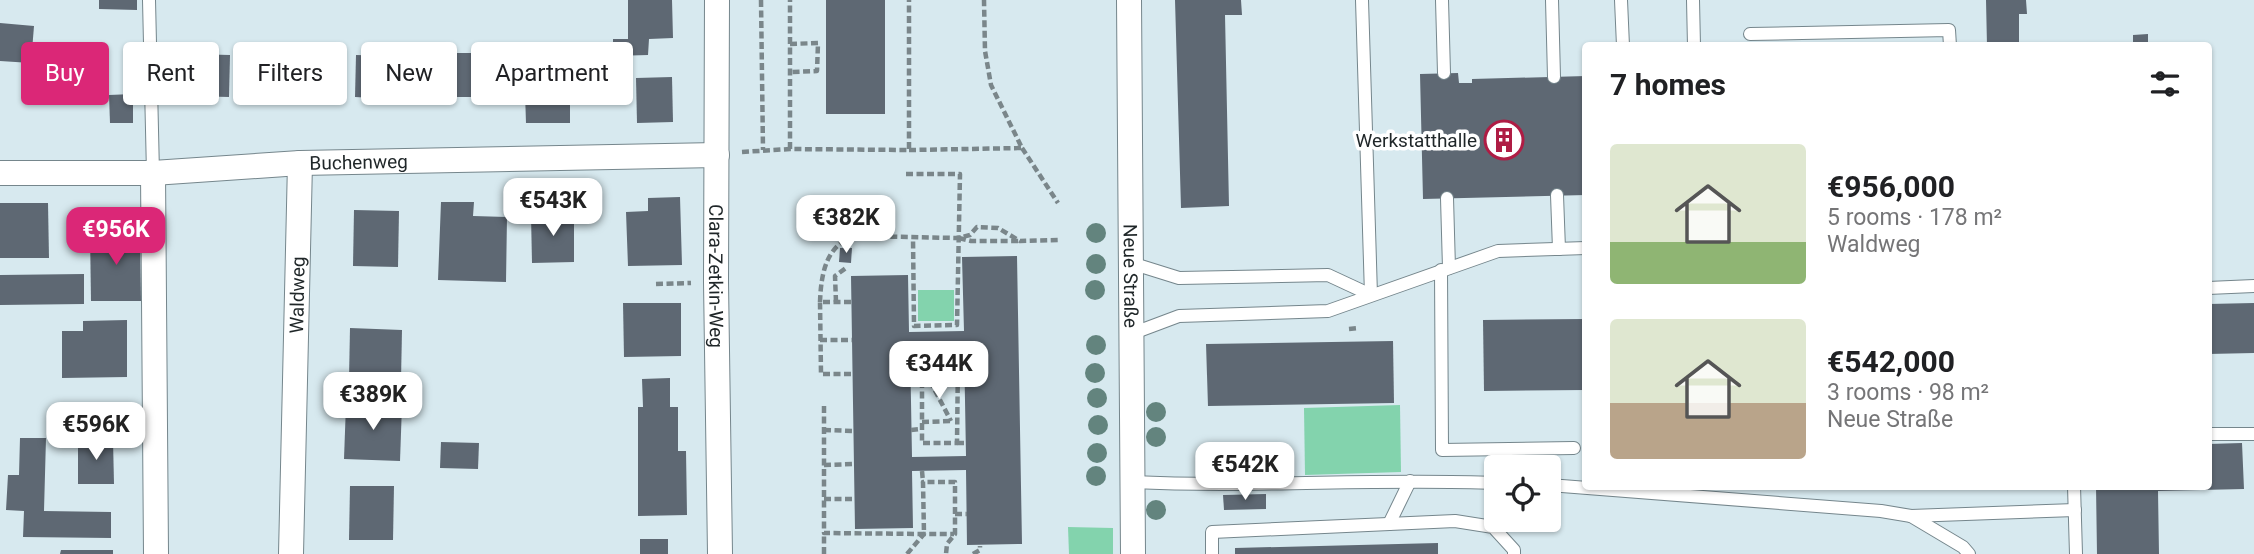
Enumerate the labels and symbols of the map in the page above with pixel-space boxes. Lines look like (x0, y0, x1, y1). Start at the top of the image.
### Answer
building icon: Werkstatthalle (1483, 119, 1525, 161)
place label: Werkstatthalle (1355, 129, 1477, 152)
street label: Buchenweg (309, 149, 408, 174)
pin: €543K (504, 178, 602, 238)
pin: €382K (797, 196, 895, 255)
street label: Clara-Zetkin-Weg (704, 204, 728, 348)
pin: €956K (67, 208, 165, 267)
street label: Neue Straße (1119, 224, 1143, 328)
street label: Waldweg (285, 256, 309, 334)
pin: €344K (890, 342, 988, 401)
pin: €389K (324, 372, 422, 432)
pin: €596K (47, 402, 145, 462)
pin: €542K (1196, 442, 1294, 502)

